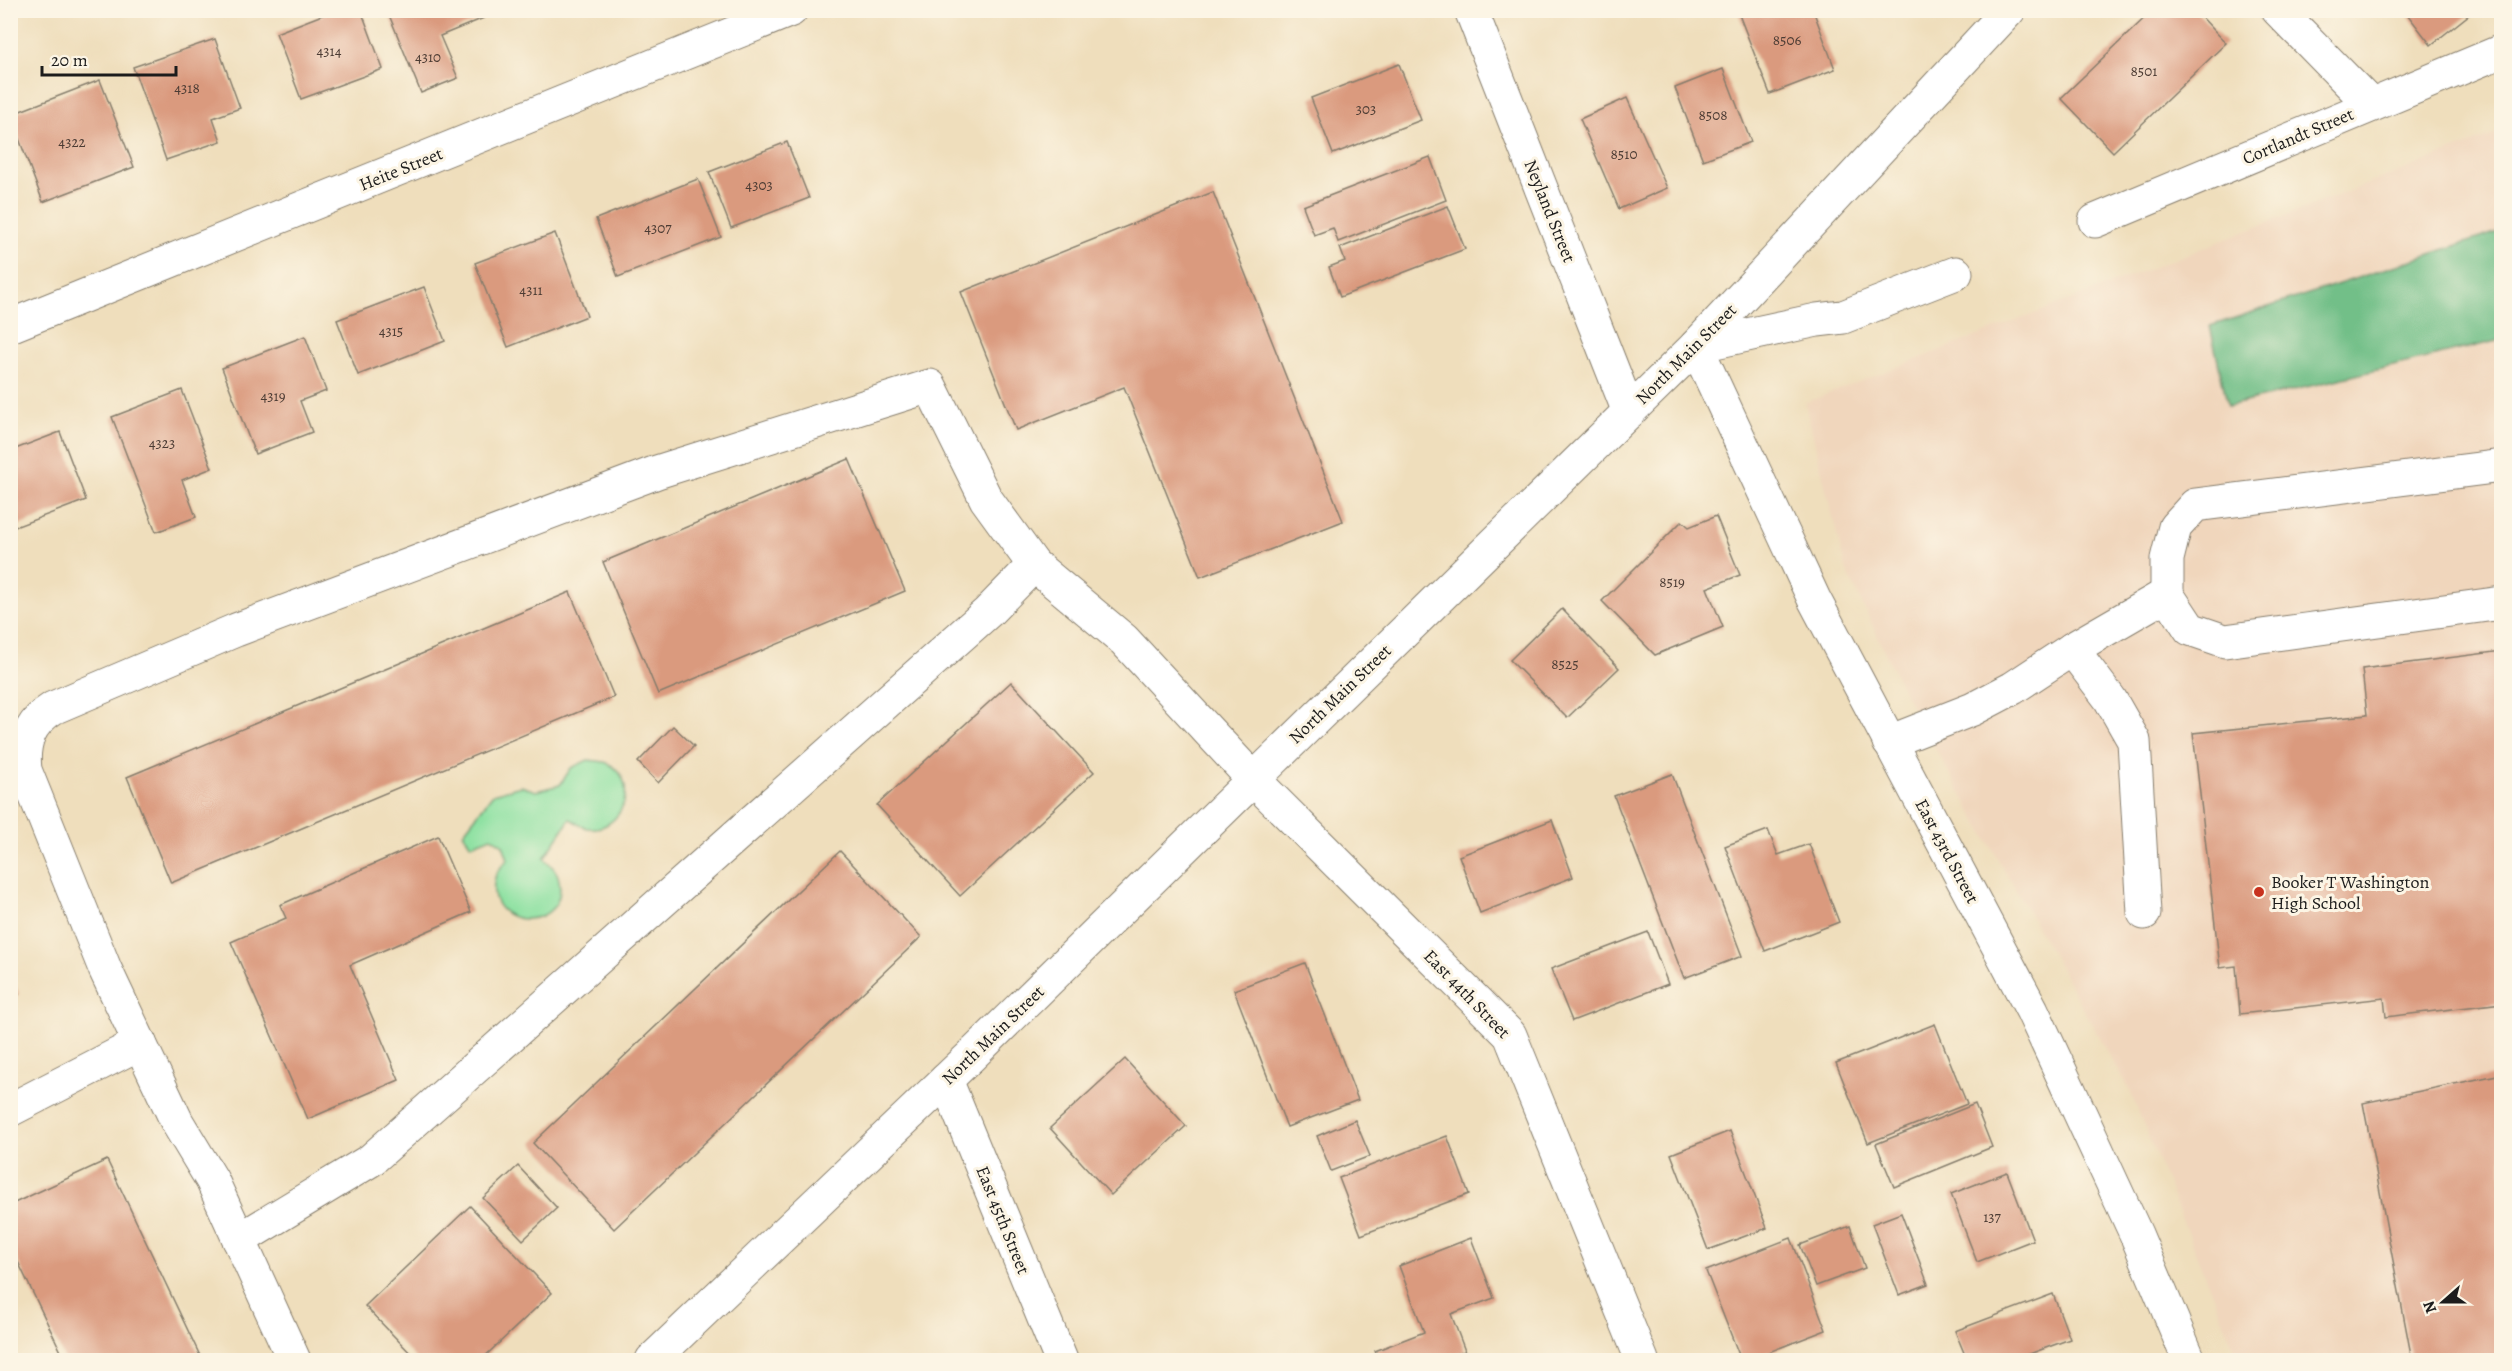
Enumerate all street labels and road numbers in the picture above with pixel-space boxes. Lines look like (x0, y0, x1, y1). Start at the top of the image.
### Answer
street label: Cortlandt Street (2239, 102, 2357, 170)
street label: Heite Street (356, 141, 446, 197)
street label: Neyland Street (1518, 156, 1582, 266)
street label: North Main Street (1630, 298, 1742, 410)
street label: North Main Street (1284, 639, 1396, 749)
street label: East 43rd Street (1909, 794, 1985, 908)
street label: East 44th Street (1418, 944, 1516, 1044)
street label: North Main Street (937, 980, 1049, 1090)
street label: East 45th Street (970, 1162, 1036, 1278)

